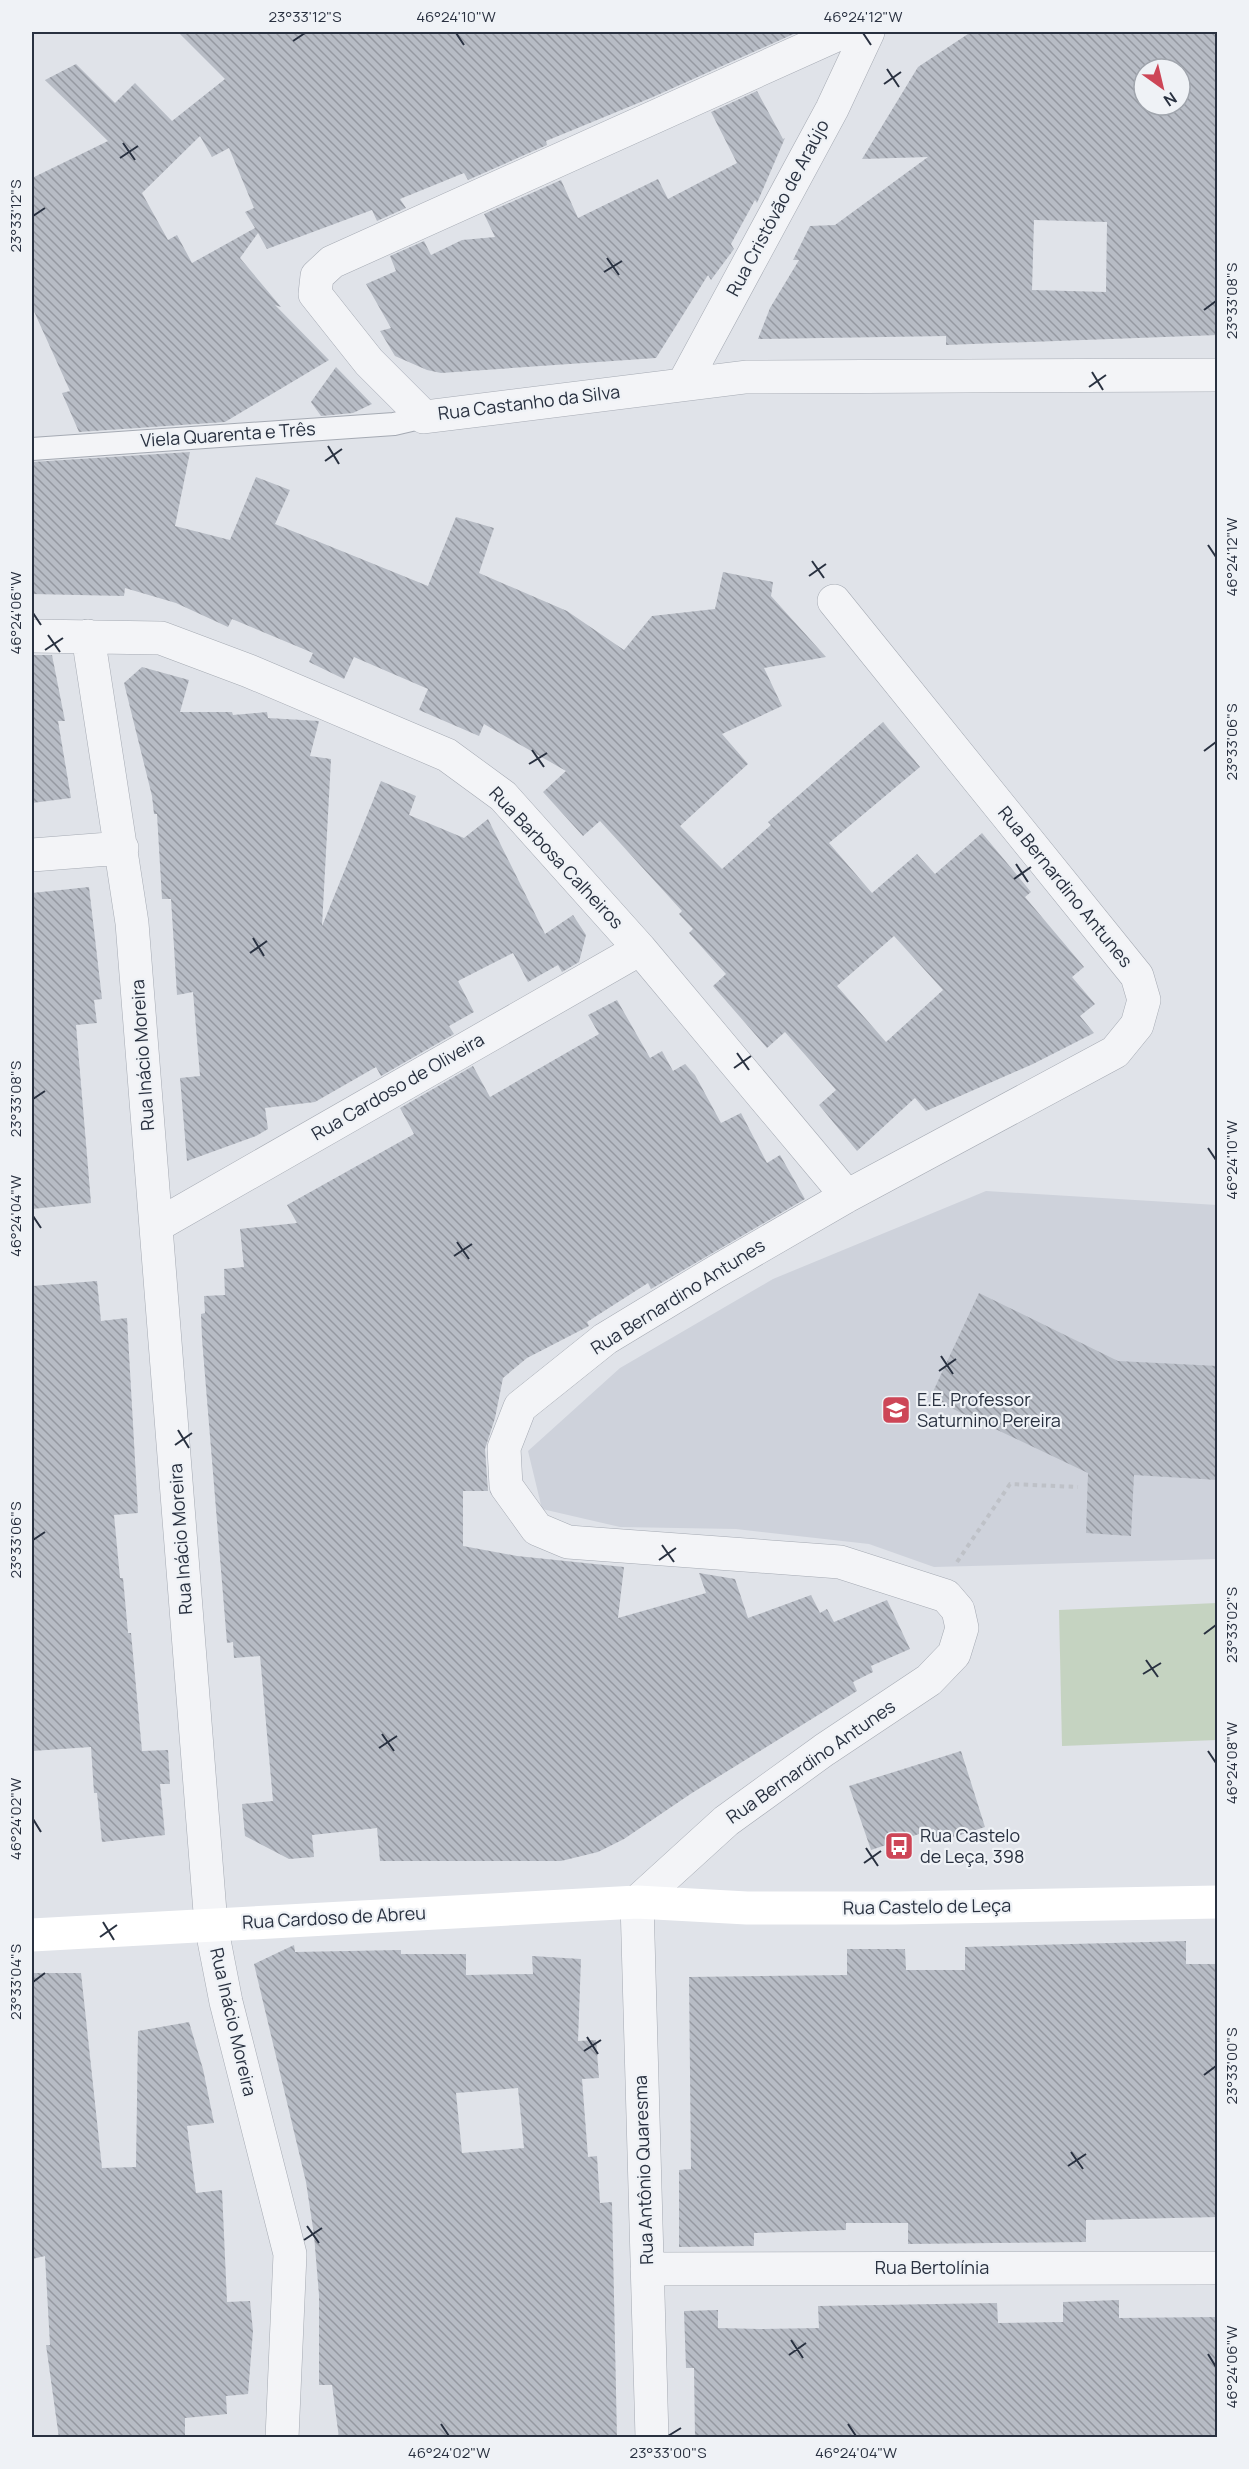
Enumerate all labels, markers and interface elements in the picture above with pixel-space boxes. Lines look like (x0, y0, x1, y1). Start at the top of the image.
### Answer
text: 23°33'12"S (269, 6, 341, 27)
text: 46°24'10"W (416, 6, 496, 27)
text: 46°24'12"W (823, 6, 903, 27)
north arrow (1132, 57, 1192, 117)
text: N (1159, 87, 1181, 112)
street label: Rua Cristóvão de Araújo (720, 115, 834, 300)
text: 23°33'12"S (5, 180, 26, 252)
text: 23°33'08"S (1221, 263, 1242, 339)
street label: Rua Castanho da Silva (437, 379, 621, 425)
street label: Viela Quarenta e Três (140, 416, 316, 452)
text: 46°24'12"W (1221, 517, 1242, 597)
text: 46°24'06"W (5, 571, 26, 655)
text: 23°33'06"S (1221, 704, 1242, 780)
street label: Rua Barbosa Calheiros (484, 781, 629, 934)
street label: Rua Bernardino Antunes (993, 801, 1138, 972)
street label: Rua Inácio Moreira (125, 979, 159, 1132)
street label: Rua Cardoso de Oliveira (307, 1027, 488, 1145)
text: 23°33'08"S (5, 1061, 26, 1137)
text: 46°24'10"W (1221, 1120, 1242, 1200)
text: 46°24'04"W (5, 1175, 26, 1257)
street label: Rua Bernardino Antunes (586, 1233, 769, 1360)
place label: E.E. Professor Saturnino Pereira (917, 1387, 1061, 1432)
school or university icon: E.E. Professor Saturnino Pereira (880, 1394, 912, 1426)
street label: Rua Inácio Moreira (163, 1463, 197, 1616)
text: 23°33'06"S (5, 1502, 26, 1578)
text: 23°33'02"S (1221, 1587, 1242, 1663)
street label: Rua Bernardino Antunes (721, 1694, 900, 1829)
text: 46°24'08"W (1221, 1722, 1242, 1804)
text: 46°24'02"W (5, 1778, 26, 1860)
place label: Rua Castelo de Leça, 398 (920, 1823, 1024, 1868)
bus stop icon: Rua Castelo de Leça, 398 (883, 1830, 915, 1862)
street label: Rua Castelo de Leça (843, 1893, 1011, 1919)
street label: Rua Cardoso de Abreu (241, 1900, 427, 1934)
text: 23°33'04"S (5, 1944, 26, 2020)
street label: Rua Inácio Moreira (205, 1945, 263, 2098)
text: 23°33'00"S (1221, 2028, 1242, 2104)
street label: Rua Antônio Quaresma (628, 2075, 658, 2265)
street label: Rua Bertolínia (875, 2255, 989, 2279)
text: 46°24'06"W (1221, 2325, 1242, 2409)
text: 46°24'02"W (408, 2442, 490, 2463)
text: 23°33'00"S (630, 2442, 706, 2463)
text: 46°24'04"W (815, 2442, 897, 2463)

